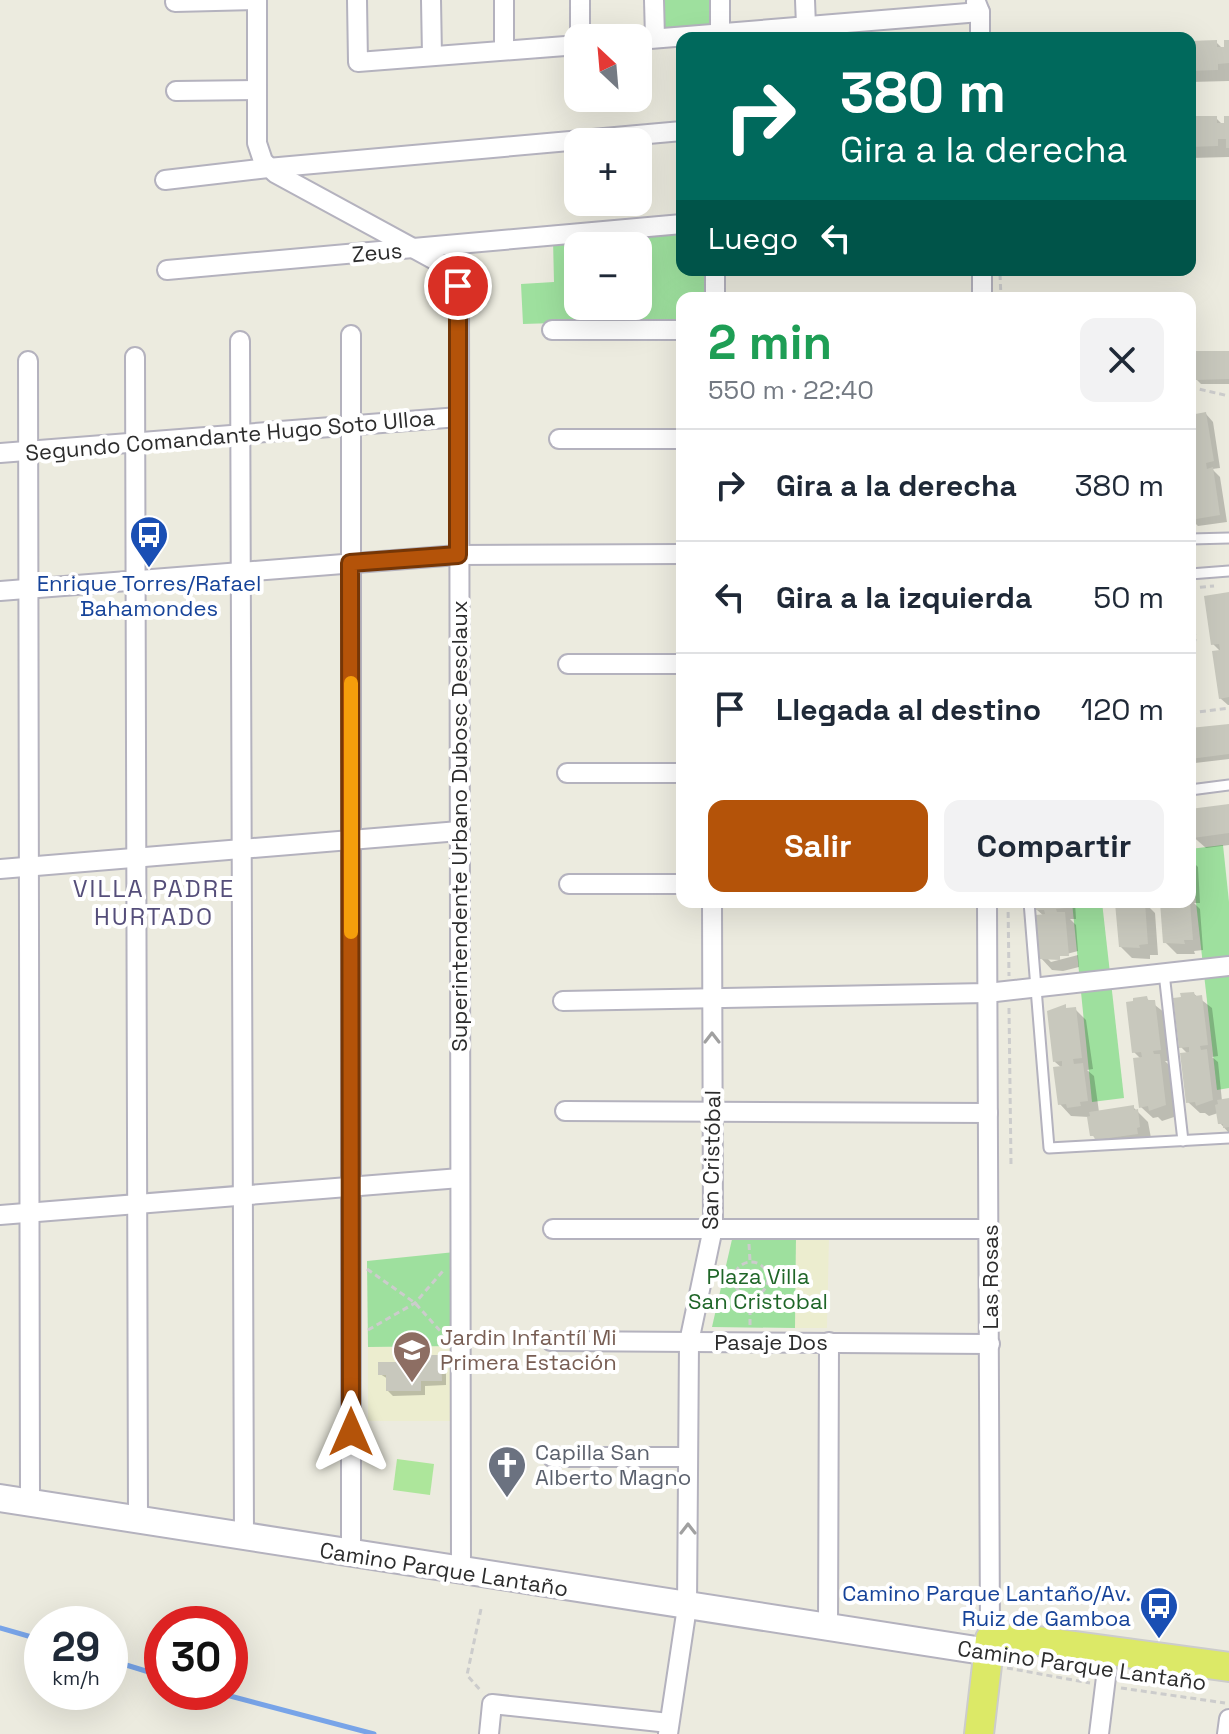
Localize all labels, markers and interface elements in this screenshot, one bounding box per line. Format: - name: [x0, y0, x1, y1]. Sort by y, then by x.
- north arrow: [564, 24, 652, 112]
- map controls: [564, 24, 652, 320]
- text: 380 m: [840, 57, 1006, 128]
- icon: right: [708, 64, 812, 168]
- text: Gira a la derecha: [840, 127, 1127, 173]
- button: +: [564, 128, 652, 216]
- icon: left: [814, 216, 858, 260]
- text: Luego: [708, 219, 798, 258]
- button: −: [564, 232, 652, 320]
- street label: Zeus: [351, 236, 403, 268]
- pin: [424, 252, 492, 320]
- icon: arrive: [436, 264, 480, 308]
- text: 2 min: [708, 312, 832, 373]
- button: close: [1080, 318, 1164, 402]
- text: 550 m · 22:40: [708, 373, 874, 407]
- street label: Segundo Comandante Hugo Soto Ulloa: [24, 403, 436, 467]
- icon: right: [708, 463, 752, 507]
- text: Gira a la derecha: [776, 466, 1017, 505]
- text: 380 m: [1074, 466, 1164, 505]
- bus stop icon: Enrique Torres/Rafael Bahamondes: [128, 514, 170, 569]
- place label: Enrique Torres/Rafael Bahamondes: [37, 569, 261, 622]
- icon: left: [708, 575, 752, 619]
- text: Gira a la izquierda: [776, 578, 1032, 617]
- text: 50 m: [1093, 578, 1164, 617]
- street label: Superintendente Urbano Dubosc Desclaux: [445, 600, 473, 1052]
- icon: arrive: [708, 687, 752, 731]
- text: Llegada al destino: [776, 690, 1041, 729]
- text: 120 m: [1081, 690, 1164, 729]
- button: Salir: [708, 800, 928, 892]
- button: Compartir: [944, 800, 1164, 892]
- district label: VILLA PADRE HURTADO: [73, 873, 235, 932]
- one-way arrow: [703, 1031, 721, 1044]
- street label: San Cristóbal: [696, 1090, 726, 1230]
- street label: Las Rosas: [976, 1225, 1004, 1329]
- park label: Plaza Villa San Cristobal: [688, 1262, 828, 1315]
- place label: Jardin Infantíl Mi Primera Estación: [440, 1323, 617, 1376]
- street label: Pasaje Dos: [714, 1328, 828, 1356]
- school or university icon: Jardin Infantíl Mi Primera Estación: [391, 1329, 433, 1384]
- position arrow: [309, 1390, 393, 1474]
- place label: Capilla San Alberto Magno: [535, 1438, 691, 1491]
- church icon: Capilla San Alberto Magno: [486, 1444, 528, 1499]
- one-way arrow: [679, 1522, 697, 1535]
- street label: Camino Parque Lantaño: [318, 1536, 570, 1602]
- place label: Camino Parque Lantaño/Av. Ruiz de Gamboa: [842, 1579, 1131, 1632]
- bus stop icon: Camino Parque Lantaño/Av. Ruiz de Gamboa: [1138, 1585, 1180, 1640]
- speed limit sign: 30: [144, 1606, 248, 1710]
- text: 29: [52, 1622, 100, 1673]
- street label: Camino Parque Lantaño: [956, 1634, 1208, 1696]
- text: km/h: [52, 1665, 100, 1691]

